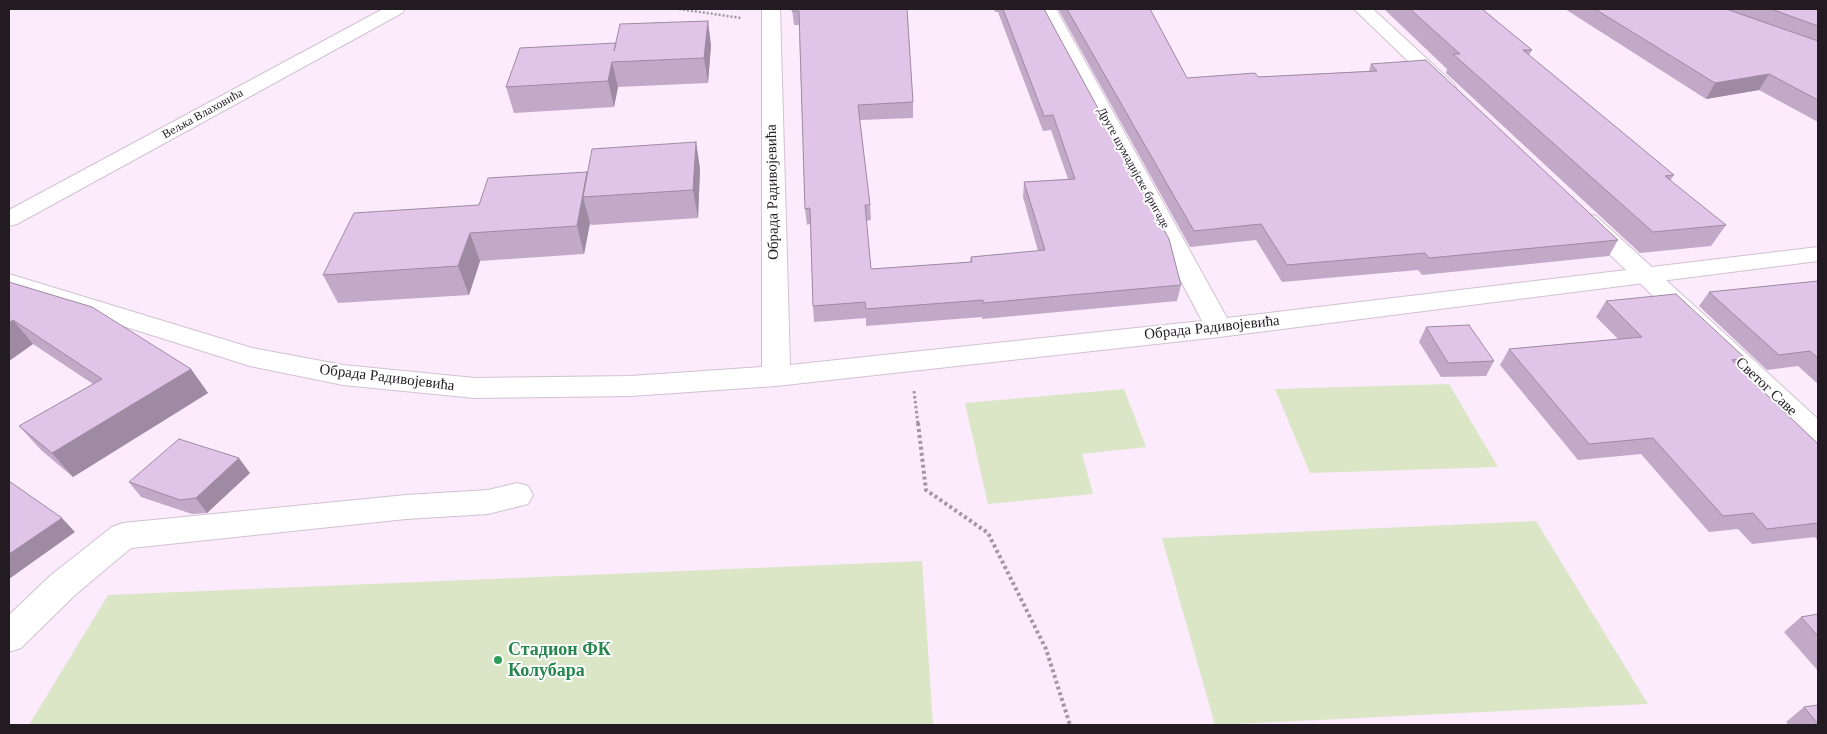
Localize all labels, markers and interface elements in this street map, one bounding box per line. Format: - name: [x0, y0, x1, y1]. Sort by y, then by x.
- street label: Вељка Влаховића: [160, 86, 246, 142]
- street label: Друге шумадијске бригаде: [1094, 105, 1172, 231]
- street label: Обрада Радивојевића: [763, 124, 783, 260]
- street label: Обрада Радивојевића: [1143, 312, 1281, 344]
- street label: Светог Саве: [1731, 354, 1801, 420]
- street label: Обрада Радивојевића: [318, 361, 456, 395]
- place label: Стадион ФК Колубара: [508, 639, 611, 682]
- marker: Стадион ФК Колубара: [492, 654, 504, 666]

